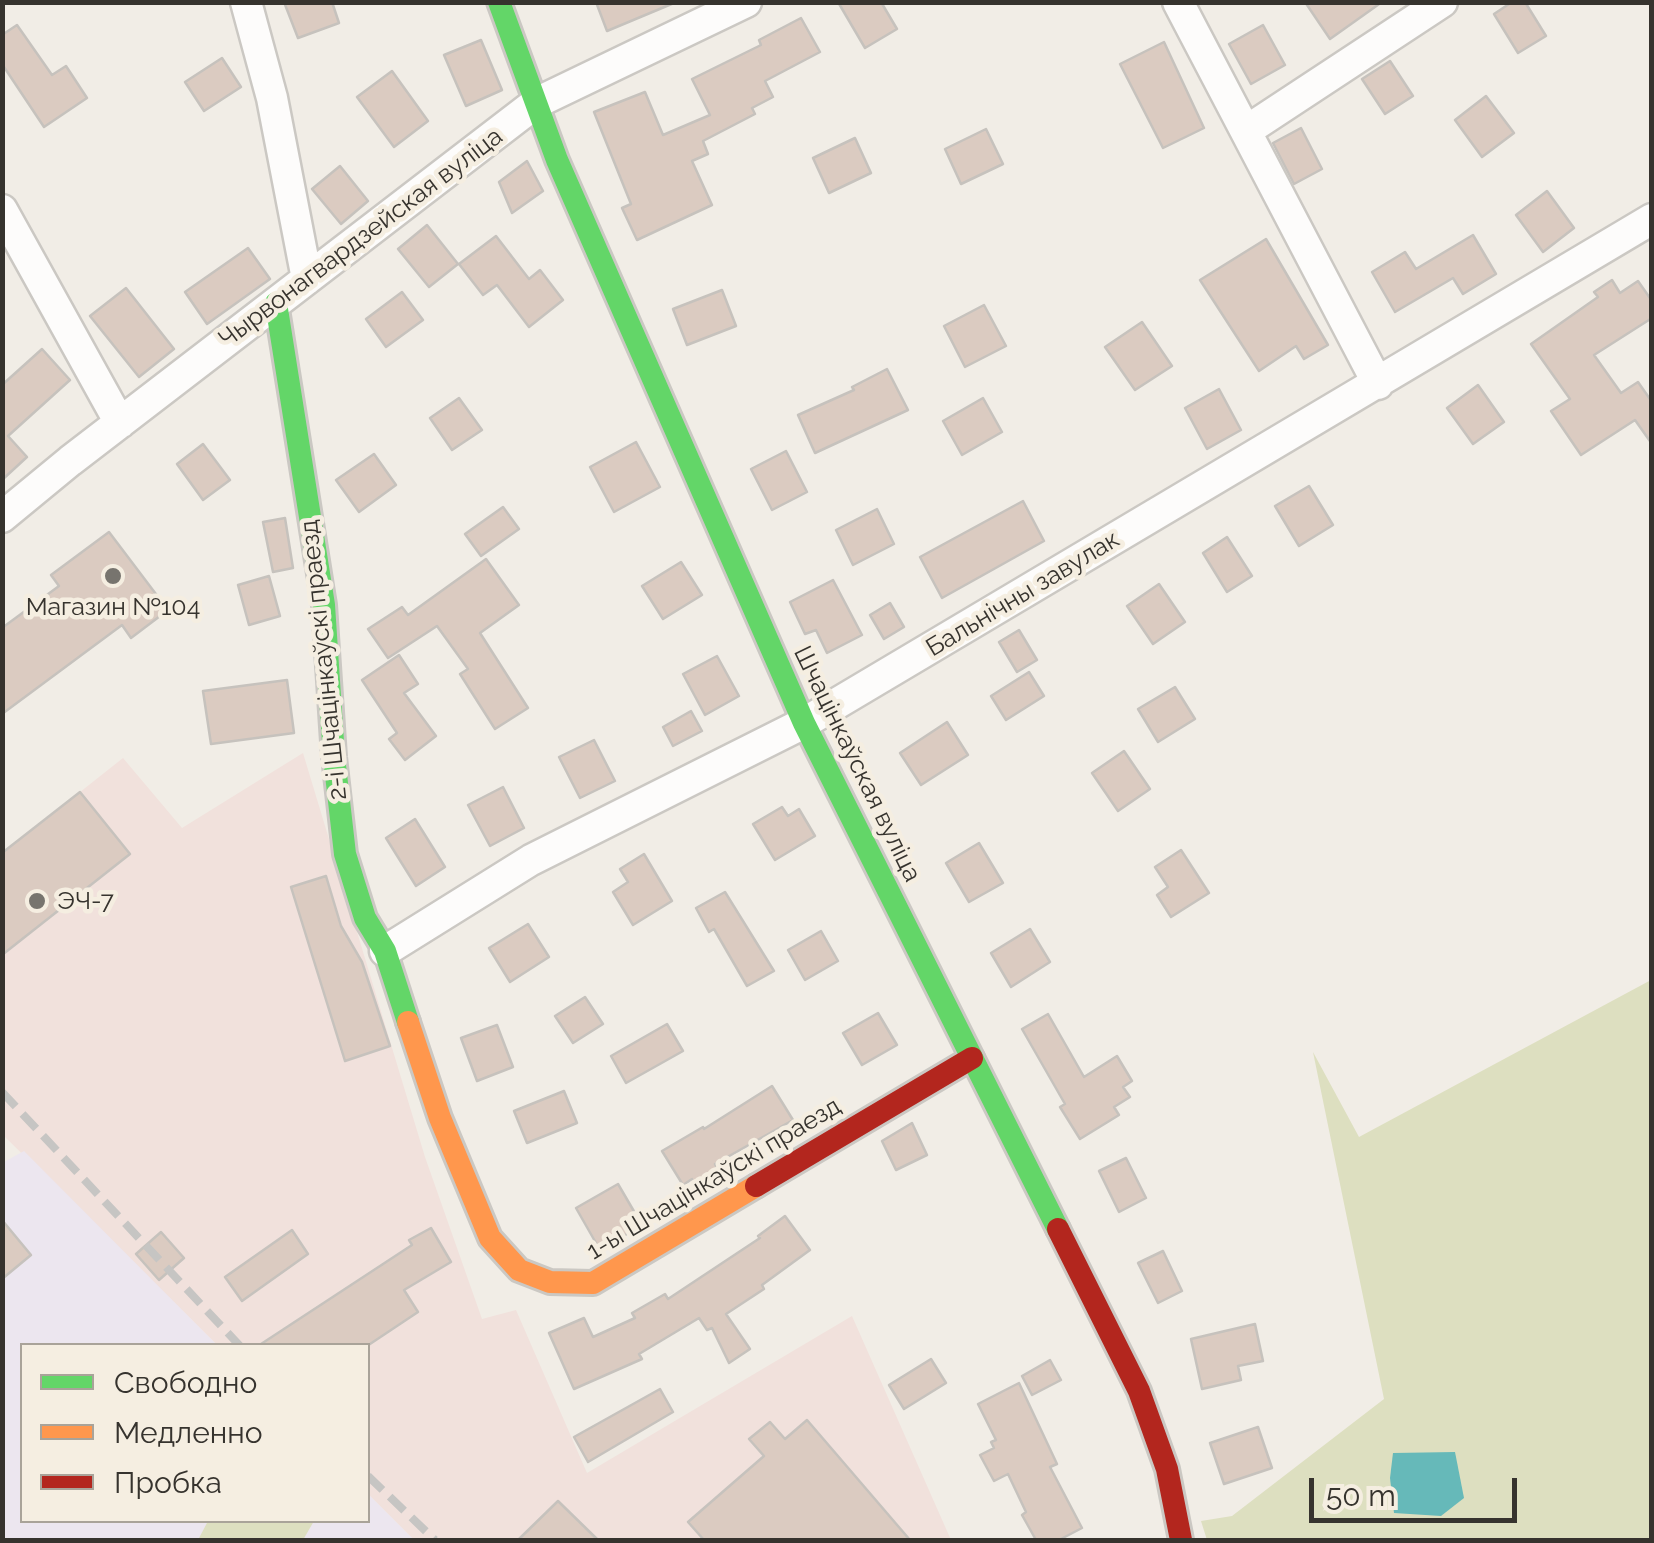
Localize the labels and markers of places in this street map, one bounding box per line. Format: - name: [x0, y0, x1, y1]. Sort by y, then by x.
- marker: Магазин №104: [102, 565, 124, 587]
- place label: Магазин №104: [26, 592, 200, 622]
- place label: ЭЧ-7: [57, 886, 114, 916]
- marker: ЭЧ-7: [26, 890, 48, 912]

